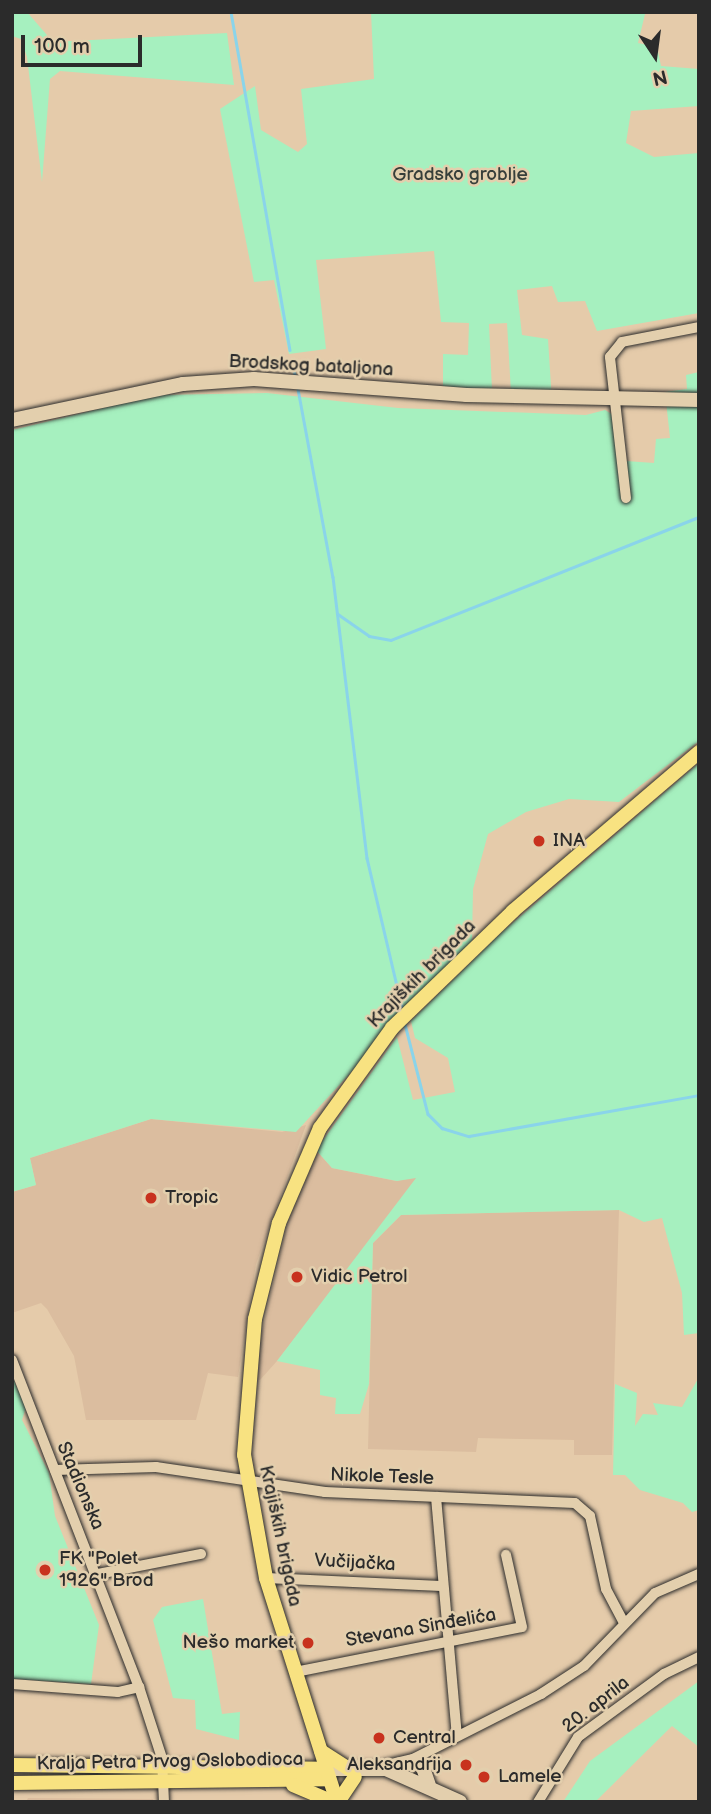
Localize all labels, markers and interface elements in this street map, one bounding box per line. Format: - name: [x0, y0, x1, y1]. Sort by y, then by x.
- scale bar: [24, 21, 145, 65]
- north arrow: [620, 21, 690, 91]
- text: 100 m: [34, 34, 90, 59]
- text: N: [650, 64, 669, 90]
- park label: Gradsko groblje: [392, 164, 528, 186]
- street label: Brodskog bataljona: [228, 350, 394, 382]
- place label: INA: [553, 830, 585, 852]
- marker: INA: [531, 833, 547, 849]
- street label: Krajiških brigada: [363, 915, 481, 1033]
- place label: Tropic: [165, 1187, 218, 1209]
- marker: Tropic: [143, 1190, 159, 1206]
- place label: Vidic Petrol: [311, 1266, 408, 1288]
- marker: Vidic Petrol: [289, 1269, 305, 1285]
- street label: Stadionska: [51, 1439, 109, 1533]
- street label: Krajiških brigada: [254, 1463, 306, 1609]
- street label: Nikole Tesle: [329, 1464, 435, 1490]
- place label: FK "Polet 1926" Brod: [59, 1548, 154, 1592]
- street label: Vučijačka: [314, 1549, 396, 1577]
- marker: FK "Polet 1926" Brod: [37, 1562, 53, 1578]
- street label: Stevana Sinđelića: [344, 1604, 498, 1652]
- place label: Nešo market: [183, 1632, 294, 1654]
- marker: Nešo market: [300, 1635, 316, 1651]
- street label: 20. aprila: [558, 1672, 634, 1738]
- place label: Central: [393, 1727, 456, 1749]
- marker: Central: [371, 1730, 387, 1746]
- street label: Kralja Petra Prvog Oslobodioca: [36, 1748, 304, 1776]
- place label: Aleksandrija: [347, 1754, 452, 1776]
- marker: Aleksandrija: [458, 1757, 474, 1773]
- place label: Lamele: [498, 1766, 561, 1788]
- marker: Lamele: [476, 1769, 492, 1785]

